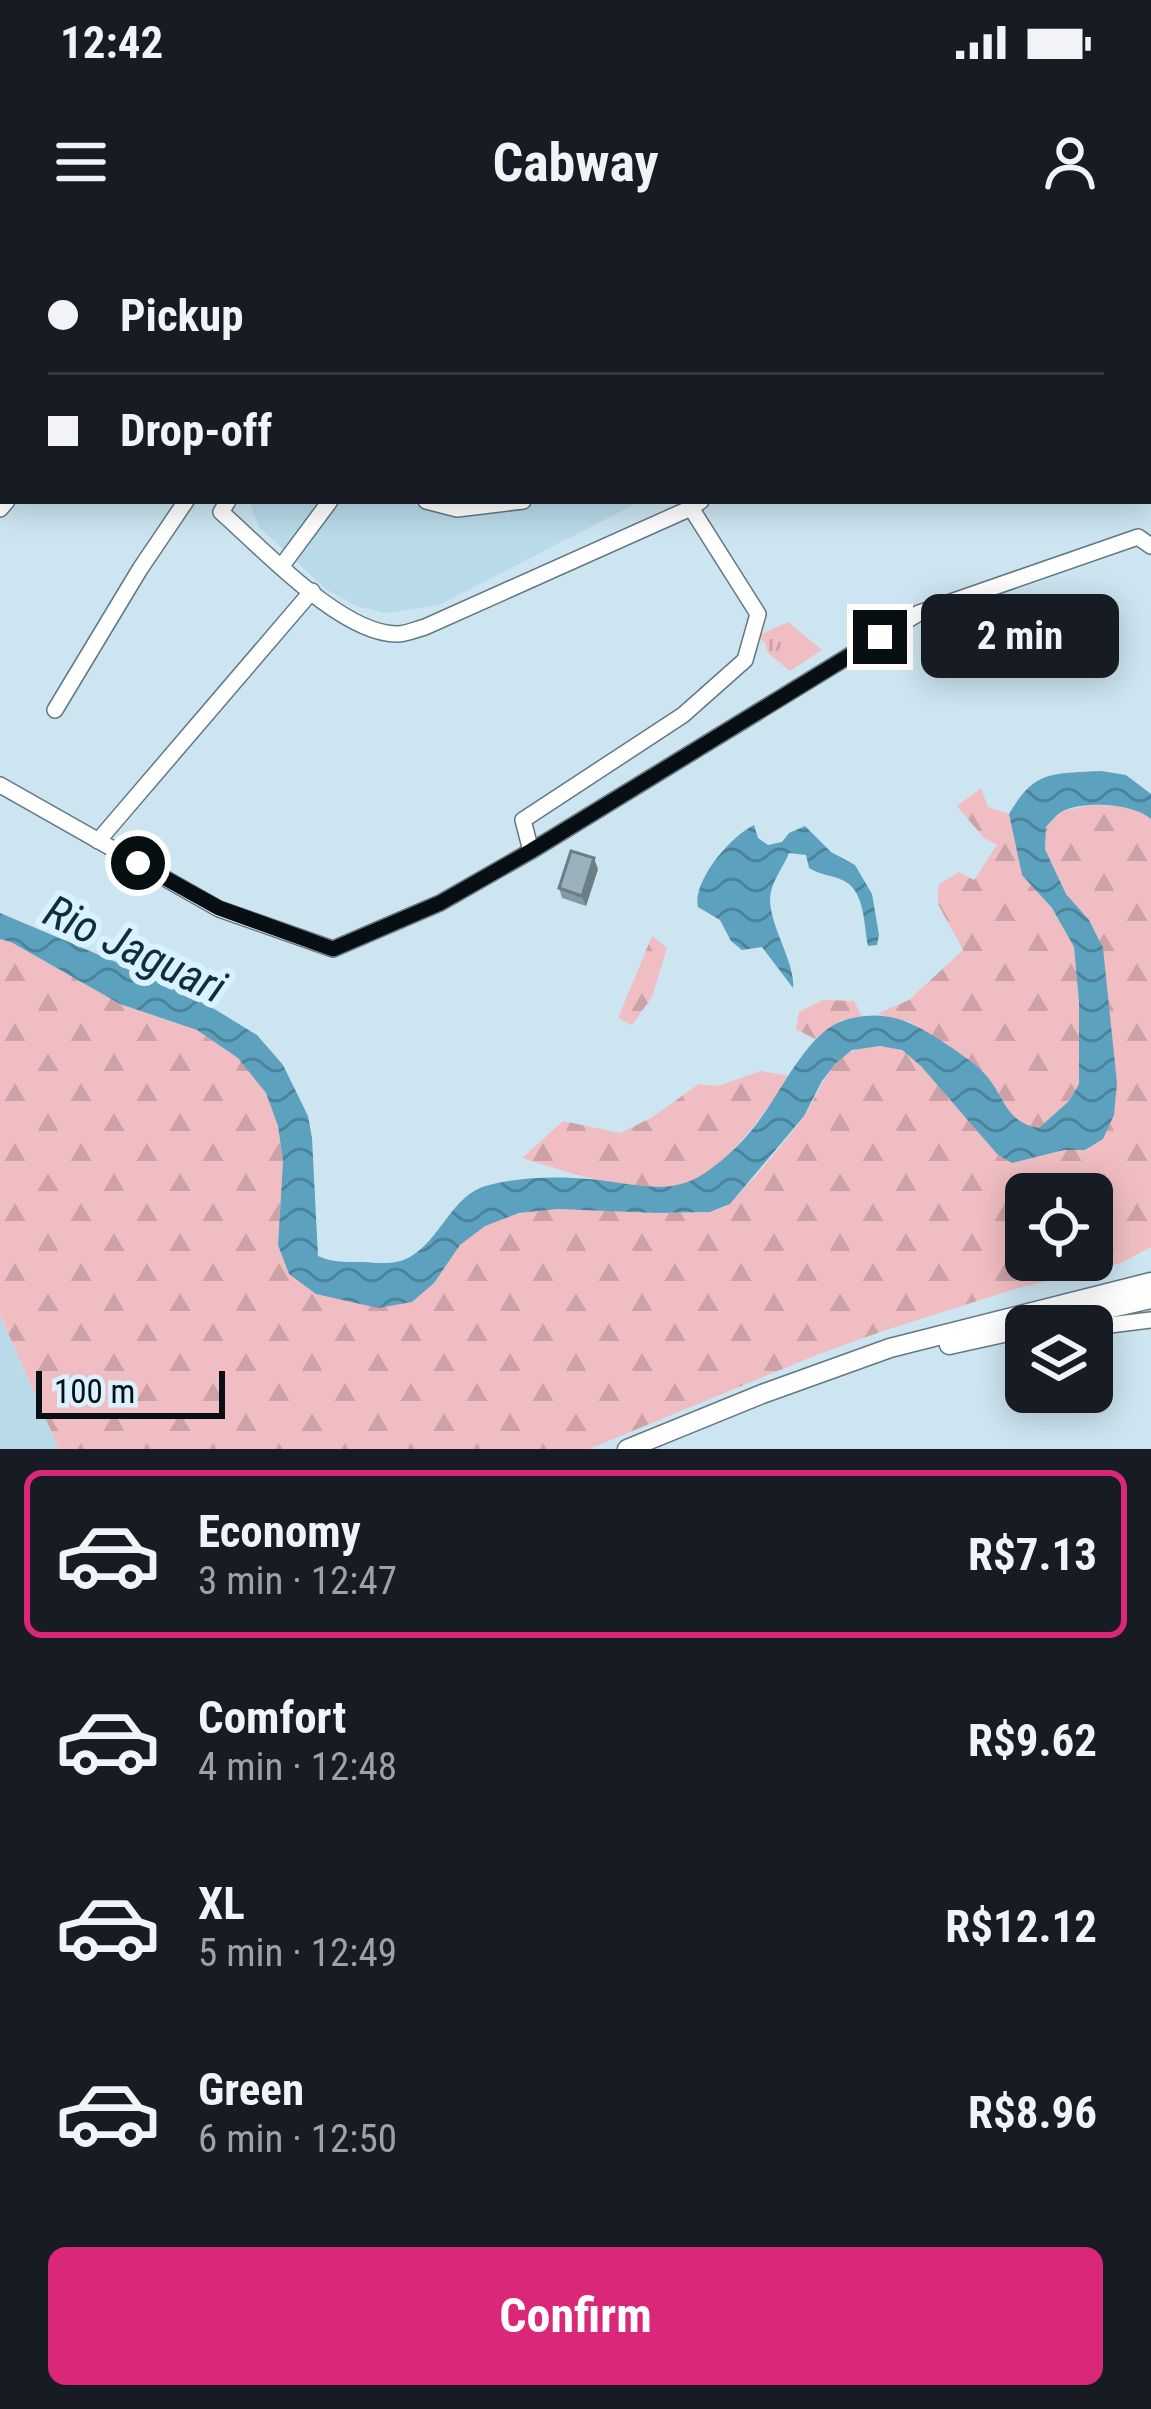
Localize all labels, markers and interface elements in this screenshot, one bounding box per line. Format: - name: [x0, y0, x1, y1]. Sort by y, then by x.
- text: 12:42: [60, 16, 163, 69]
- icon: menu: [48, 129, 114, 195]
- icon: person: [1037, 129, 1103, 195]
- text: Cabway: [492, 131, 659, 194]
- text: Pickup: [120, 289, 244, 342]
- text: Drop-off: [120, 404, 272, 457]
- callout: 2 min: [922, 595, 1120, 679]
- route end: [853, 610, 907, 664]
- text: 2 min: [977, 613, 1063, 659]
- route start: [111, 836, 165, 890]
- water label: Rio Jaguari: [36, 884, 235, 1014]
- map controls: [1005, 1173, 1113, 1413]
- button: locate: [1005, 1173, 1113, 1281]
- button: layers: [1005, 1305, 1113, 1413]
- scale bar: [36, 1365, 225, 1418]
- text: 100 m: [54, 1372, 135, 1411]
- icon: car: [54, 1500, 162, 1608]
- text: Economy: [198, 1505, 361, 1558]
- text: R$7.13: [968, 1528, 1097, 1581]
- text: 3 min · 12:47: [198, 1558, 397, 1604]
- icon: car: [54, 1686, 162, 1794]
- text: Comfort: [198, 1691, 346, 1744]
- text: R$9.62: [968, 1714, 1097, 1767]
- text: 4 min · 12:48: [198, 1744, 397, 1790]
- icon: car: [54, 1872, 162, 1980]
- text: XL: [198, 1877, 245, 1930]
- text: R$12.12: [945, 1900, 1097, 1953]
- text: 5 min · 12:49: [198, 1930, 397, 1976]
- icon: car: [54, 2058, 162, 2166]
- text: Green: [198, 2063, 304, 2116]
- text: R$8.96: [968, 2086, 1097, 2139]
- text: 6 min · 12:50: [198, 2116, 397, 2162]
- button: Confirm: [48, 2247, 1103, 2385]

